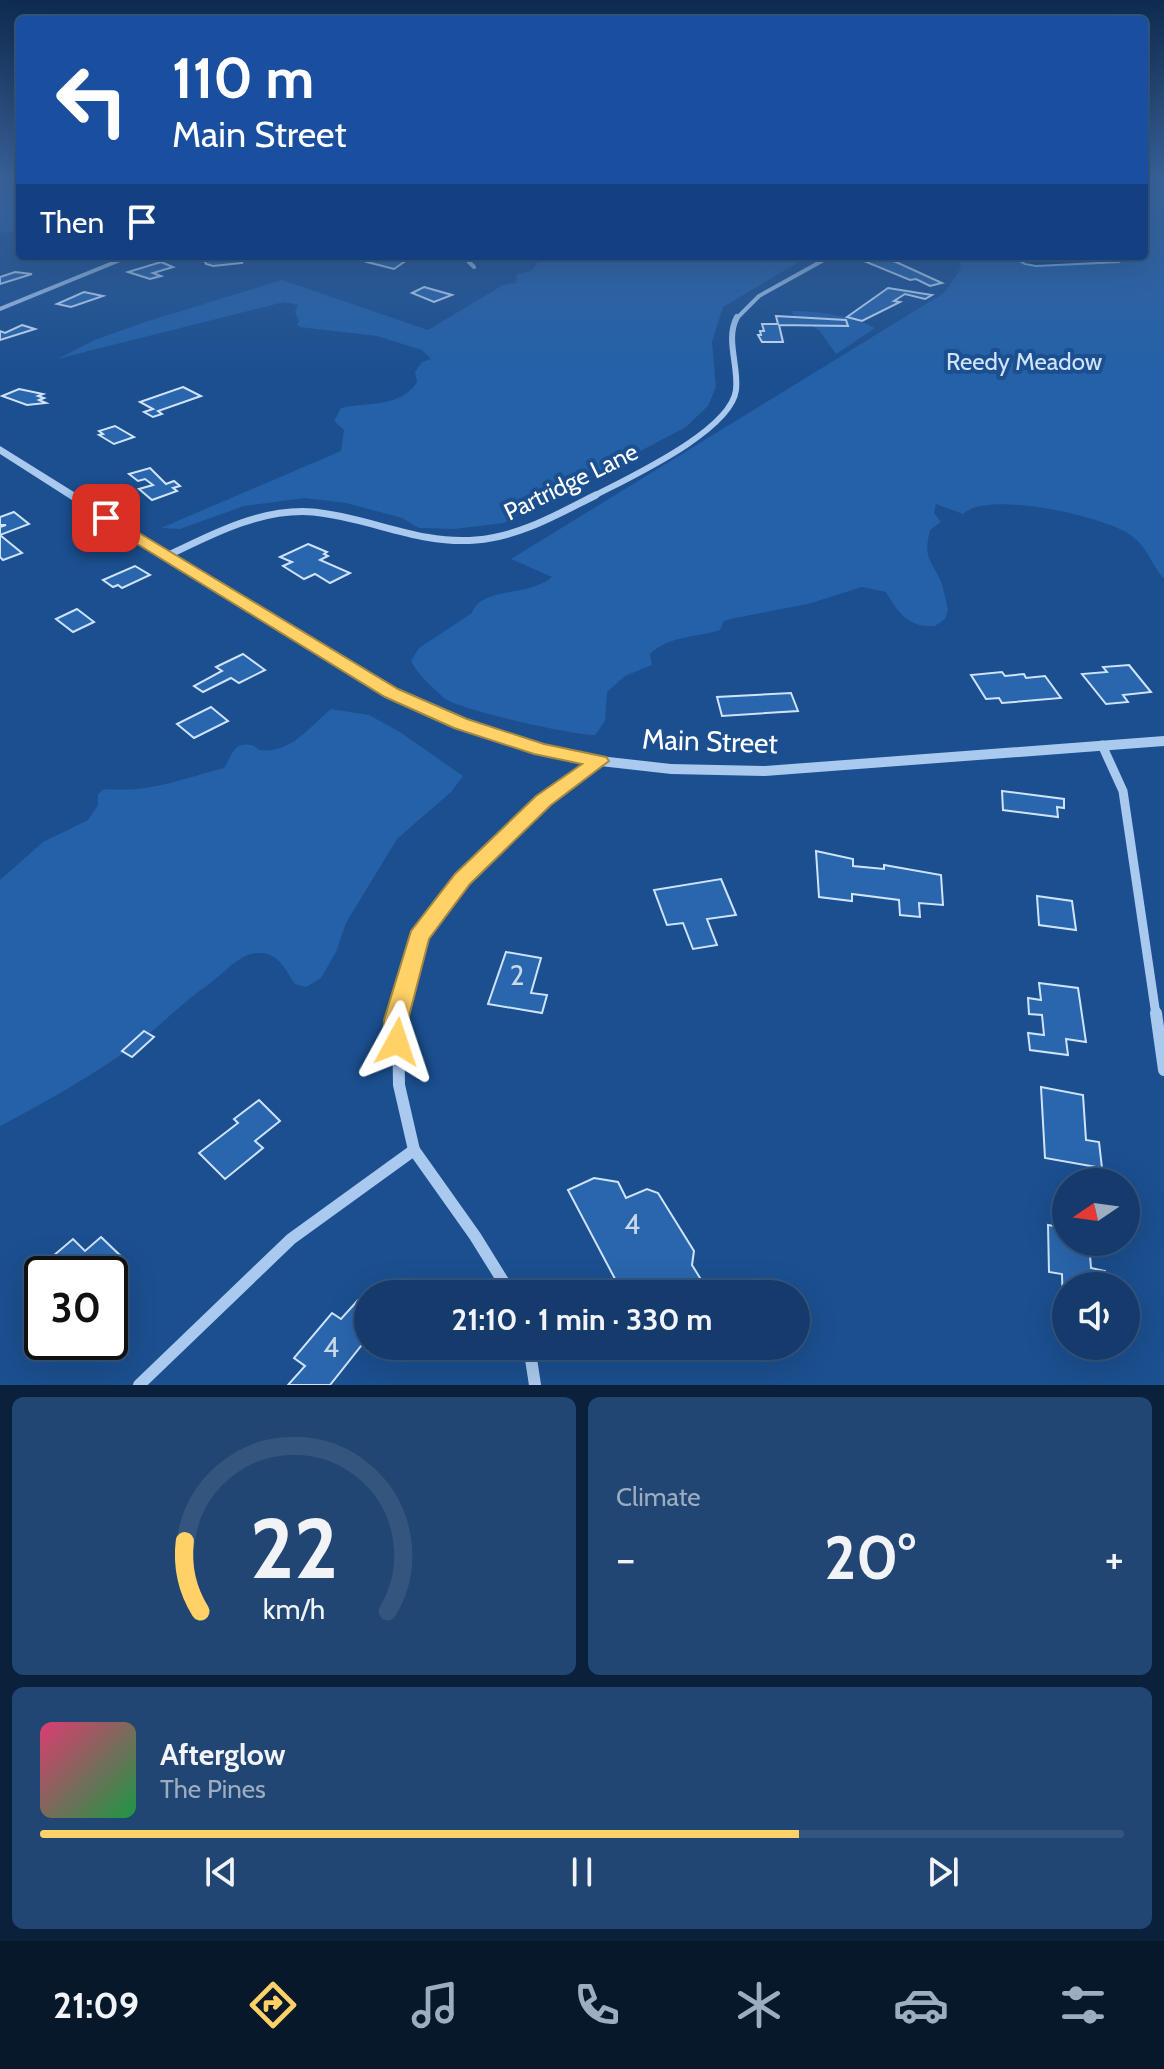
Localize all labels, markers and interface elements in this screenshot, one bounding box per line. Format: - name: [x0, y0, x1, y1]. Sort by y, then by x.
- text: 110 m: [172, 44, 314, 112]
- icon: left: [40, 48, 144, 152]
- text: Main Street: [172, 112, 347, 156]
- icon: arrive: [120, 200, 164, 244]
- text: Then: [40, 204, 104, 241]
- park label: Reedy Meadow: [946, 347, 1103, 376]
- street label: Partridge Lane: [499, 437, 643, 526]
- pin: [72, 484, 140, 552]
- icon: arrive: [84, 496, 128, 540]
- street label: Main Street: [642, 722, 778, 760]
- house number: 2: [510, 958, 524, 992]
- position arrow: [355, 1000, 439, 1084]
- north arrow: [1052, 1168, 1140, 1256]
- map controls: [1052, 1168, 1140, 1360]
- house number: 4: [624, 1207, 640, 1241]
- speed limit sign: 30: [24, 1256, 128, 1360]
- button: sound: [1052, 1272, 1140, 1360]
- text: 21:10 · 1 min · 330 m: [452, 1301, 712, 1338]
- house number: 4: [323, 1330, 339, 1364]
- text: Climate: [616, 1481, 701, 1513]
- text: 22: [250, 1498, 338, 1599]
- text: 20°: [824, 1521, 916, 1594]
- text: −: [616, 1532, 635, 1585]
- text: +: [1105, 1532, 1124, 1585]
- text: km/h: [263, 1591, 325, 1626]
- text: Afterglow: [160, 1736, 286, 1773]
- text: The Pines: [160, 1773, 266, 1805]
- icon: previous: [199, 1850, 243, 1894]
- icon: pause: [560, 1850, 604, 1894]
- icon: next: [921, 1850, 965, 1894]
- icon: directions: [245, 1977, 301, 2033]
- icon: music: [407, 1977, 463, 2033]
- icon: phone: [569, 1977, 625, 2033]
- icon: climate: [731, 1977, 787, 2033]
- icon: car: [893, 1977, 949, 2033]
- icon: filters: [1055, 1977, 1111, 2033]
- text: 21:09: [53, 1983, 139, 2027]

